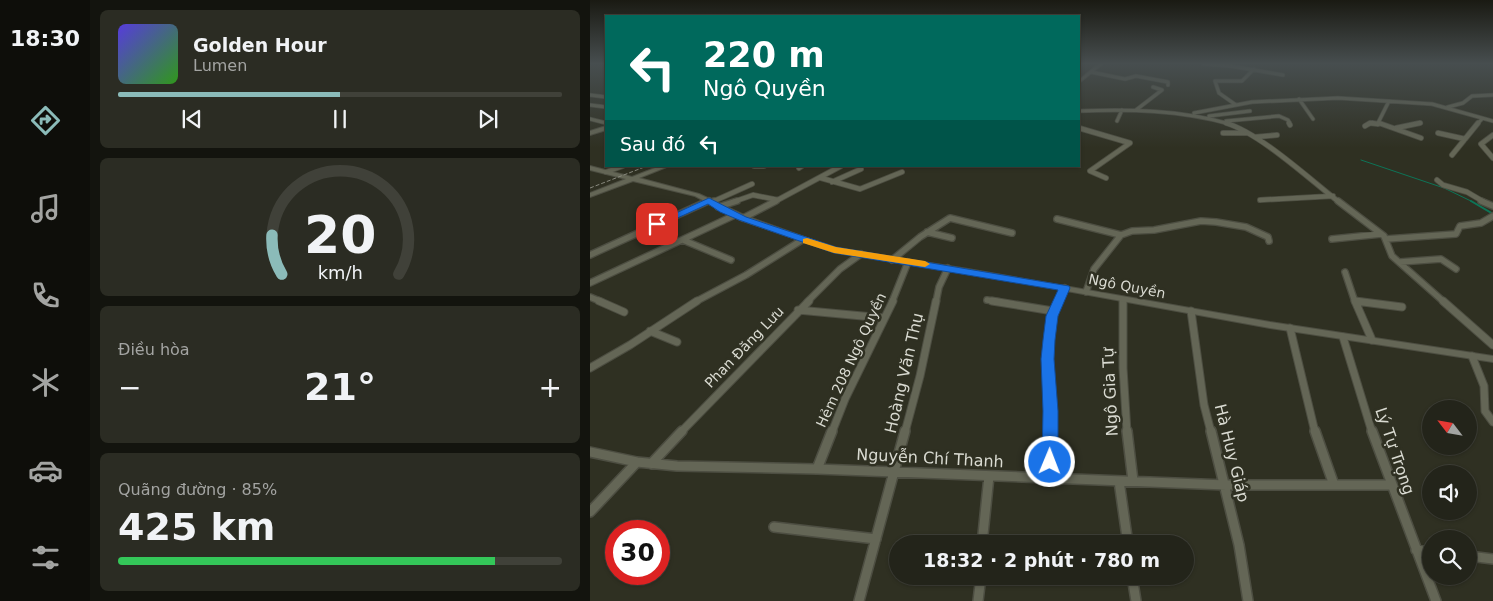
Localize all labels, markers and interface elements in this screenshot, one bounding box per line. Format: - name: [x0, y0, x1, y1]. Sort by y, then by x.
- text: 18:30: [10, 26, 80, 51]
- text: Golden Hour: [193, 34, 327, 56]
- icon: left: [620, 35, 685, 100]
- text: 220 m: [703, 35, 825, 75]
- text: Lumen: [193, 56, 247, 75]
- text: Ngô Quyền: [703, 76, 826, 101]
- icon: directions: [28, 103, 63, 138]
- icon: previous: [178, 105, 206, 133]
- icon: pause: [326, 105, 354, 133]
- icon: next: [474, 105, 502, 133]
- icon: left: [695, 130, 723, 158]
- text: Sau đó: [620, 133, 685, 155]
- icon: music: [28, 191, 63, 226]
- pin: [636, 203, 678, 245]
- text: 20: [304, 205, 376, 265]
- icon: arrive: [643, 210, 671, 238]
- text: km/h: [317, 262, 363, 283]
- street label: Ngô Quyền: [1087, 271, 1167, 301]
- icon: phone: [28, 278, 63, 313]
- street label: Hẻm 208 Ngô Quyền: [813, 290, 889, 430]
- street label: Phan Đăng Lưu: [701, 303, 787, 391]
- street label: Hoàng Văn Thụ: [881, 311, 927, 435]
- text: Điều hòa: [118, 340, 190, 359]
- street label: Ngô Gia Tự: [1098, 346, 1122, 437]
- icon: climate: [28, 365, 63, 400]
- text: 21°: [304, 365, 376, 409]
- text: −: [118, 371, 141, 404]
- text: +: [539, 371, 562, 404]
- north arrow: [1422, 400, 1478, 455]
- map controls: [1422, 400, 1477, 585]
- street label: Hà Huy Giáp: [1211, 402, 1253, 504]
- street label: Lý Tự Trọng: [1371, 405, 1419, 497]
- position arrow: [1023, 435, 1075, 487]
- street label: Nguyễn Chí Thanh: [856, 445, 1004, 471]
- icon: car: [28, 453, 63, 488]
- button: sound: [1422, 465, 1477, 520]
- text: Quãng đường · 85%: [118, 480, 277, 499]
- text: 425 km: [118, 505, 275, 549]
- speed limit sign: 30: [605, 520, 670, 585]
- button: search: [1422, 530, 1477, 585]
- icon: filters: [28, 540, 63, 575]
- text: 18:32 · 2 phút · 780 m: [923, 549, 1160, 571]

